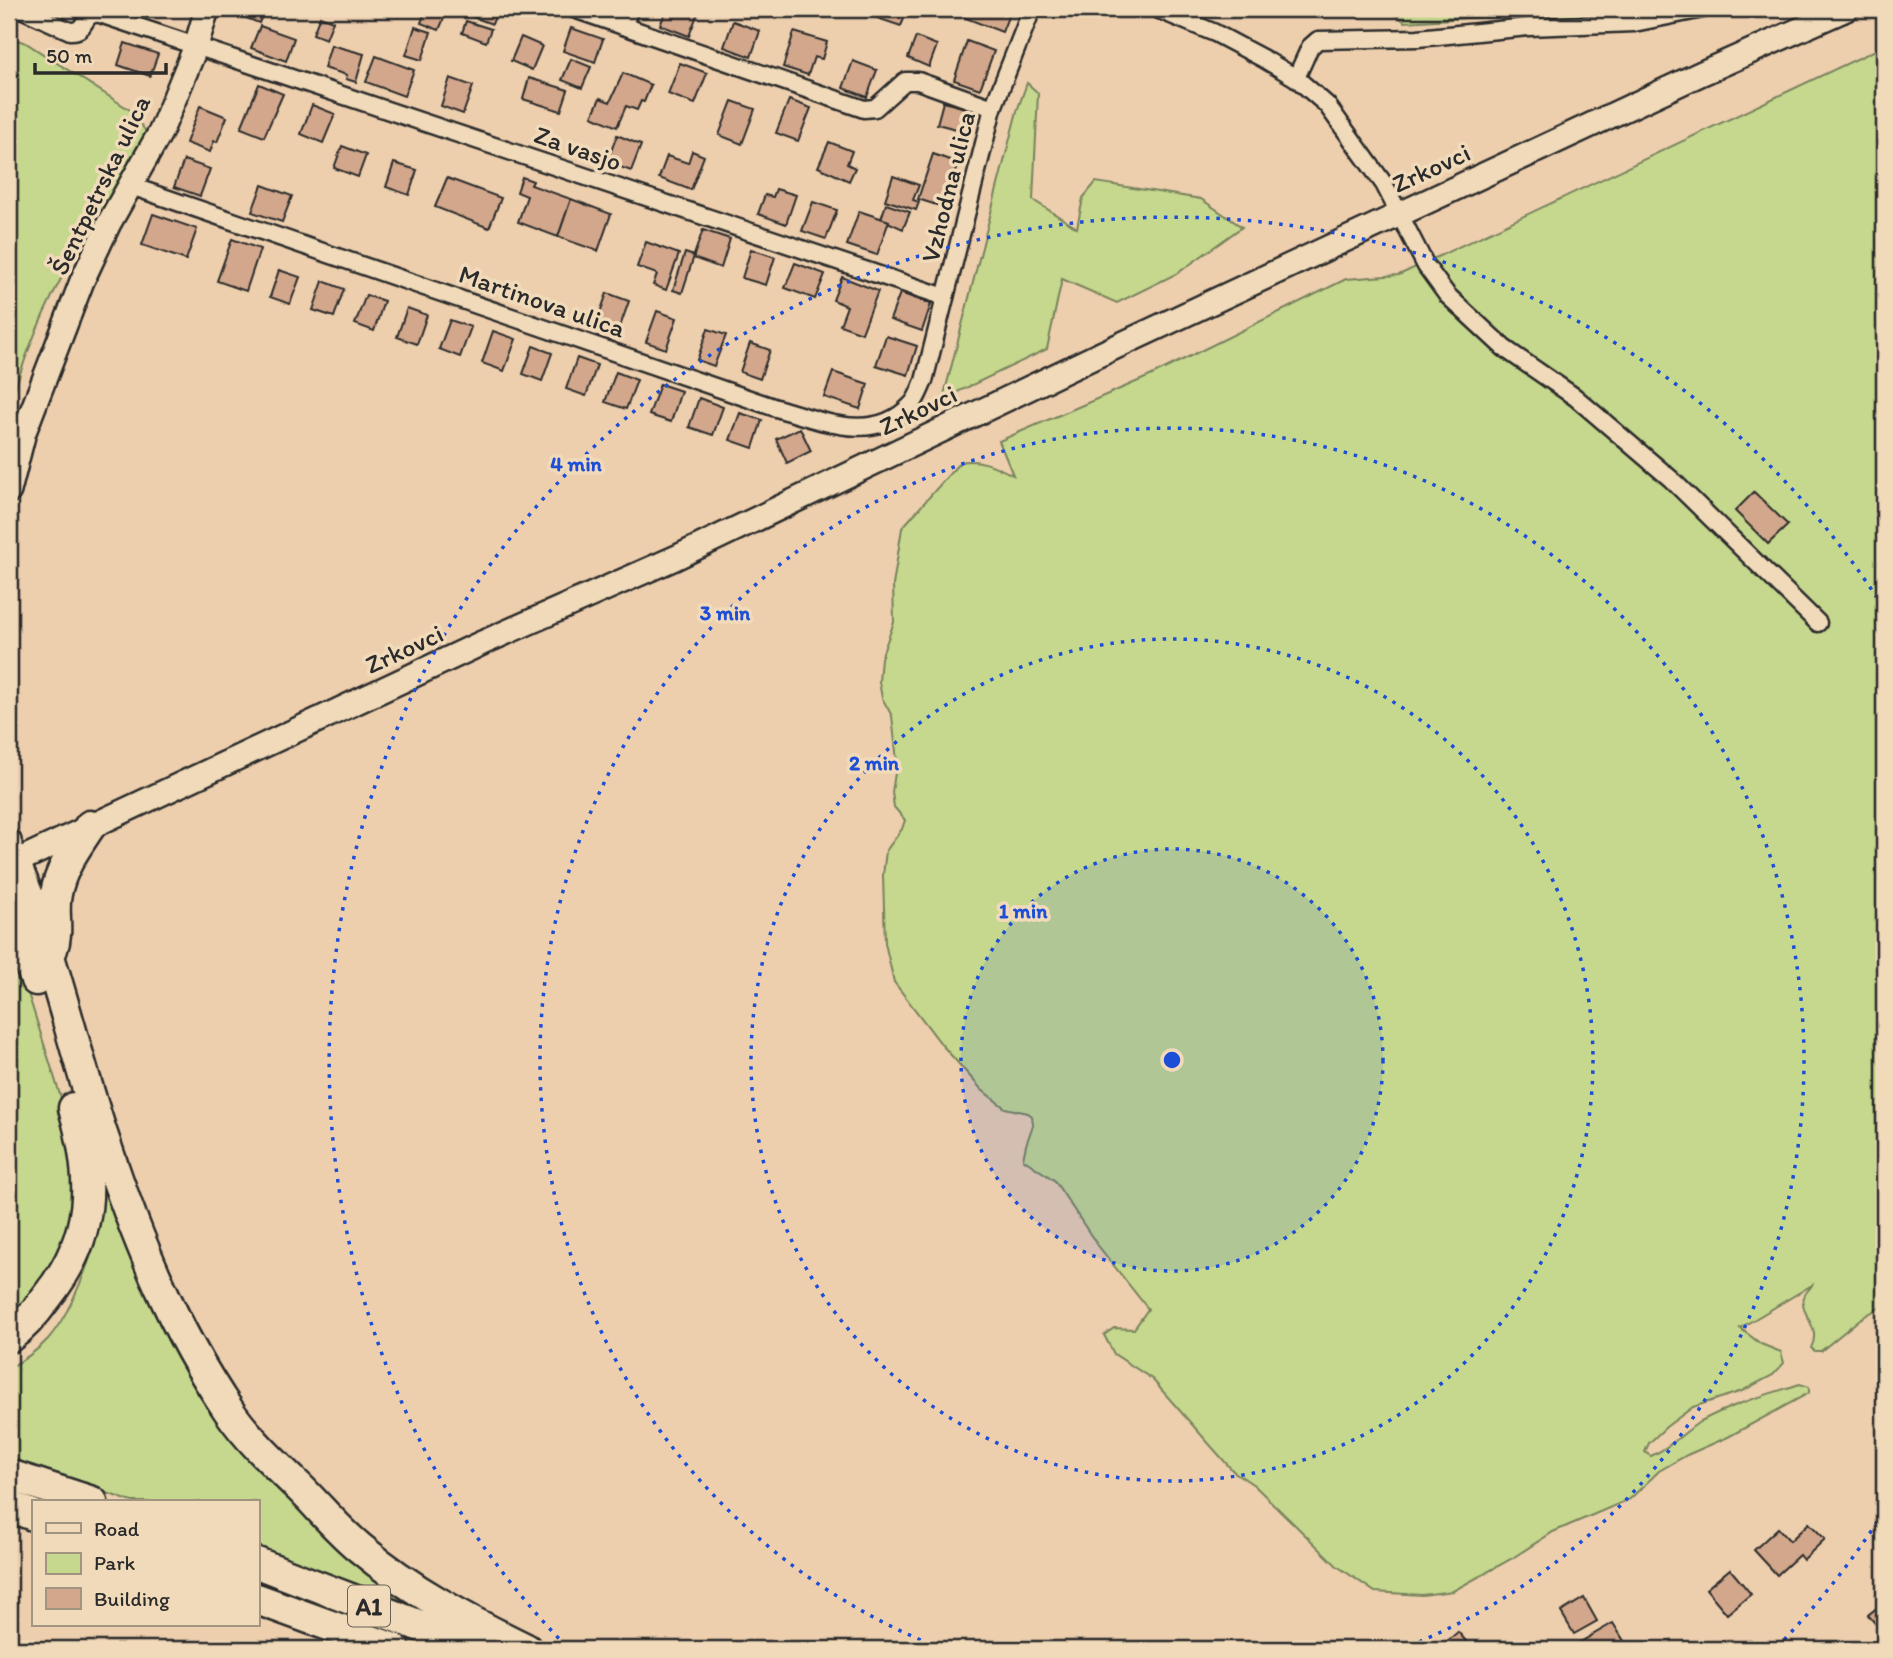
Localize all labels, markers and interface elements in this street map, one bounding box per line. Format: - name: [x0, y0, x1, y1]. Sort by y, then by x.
- scale bar: [35, 32, 166, 76]
- text: 50 m: [46, 43, 93, 68]
- street label: Šentpetrska ulica: [43, 90, 158, 280]
- street label: Vzhodna ulica: [914, 108, 982, 266]
- street label: Za vasjo: [530, 118, 626, 178]
- street label: Zrkovci: [1387, 136, 1475, 200]
- street label: Martinova ulica: [455, 258, 630, 345]
- street label: Zrkovci: [874, 378, 962, 442]
- text: 4 min: [550, 451, 603, 476]
- text: 3 min: [700, 600, 751, 625]
- street label: Zrkovci: [360, 617, 448, 681]
- text: 2 min: [849, 750, 900, 775]
- text: 1 min: [999, 898, 1048, 923]
- centre of rings: [1160, 1048, 1184, 1072]
- legend: [32, 1500, 259, 1626]
- text: Road: [94, 1516, 140, 1541]
- text: Park: [94, 1550, 136, 1575]
- text: Building: [94, 1586, 170, 1611]
- road number: A1: [348, 1586, 390, 1626]

